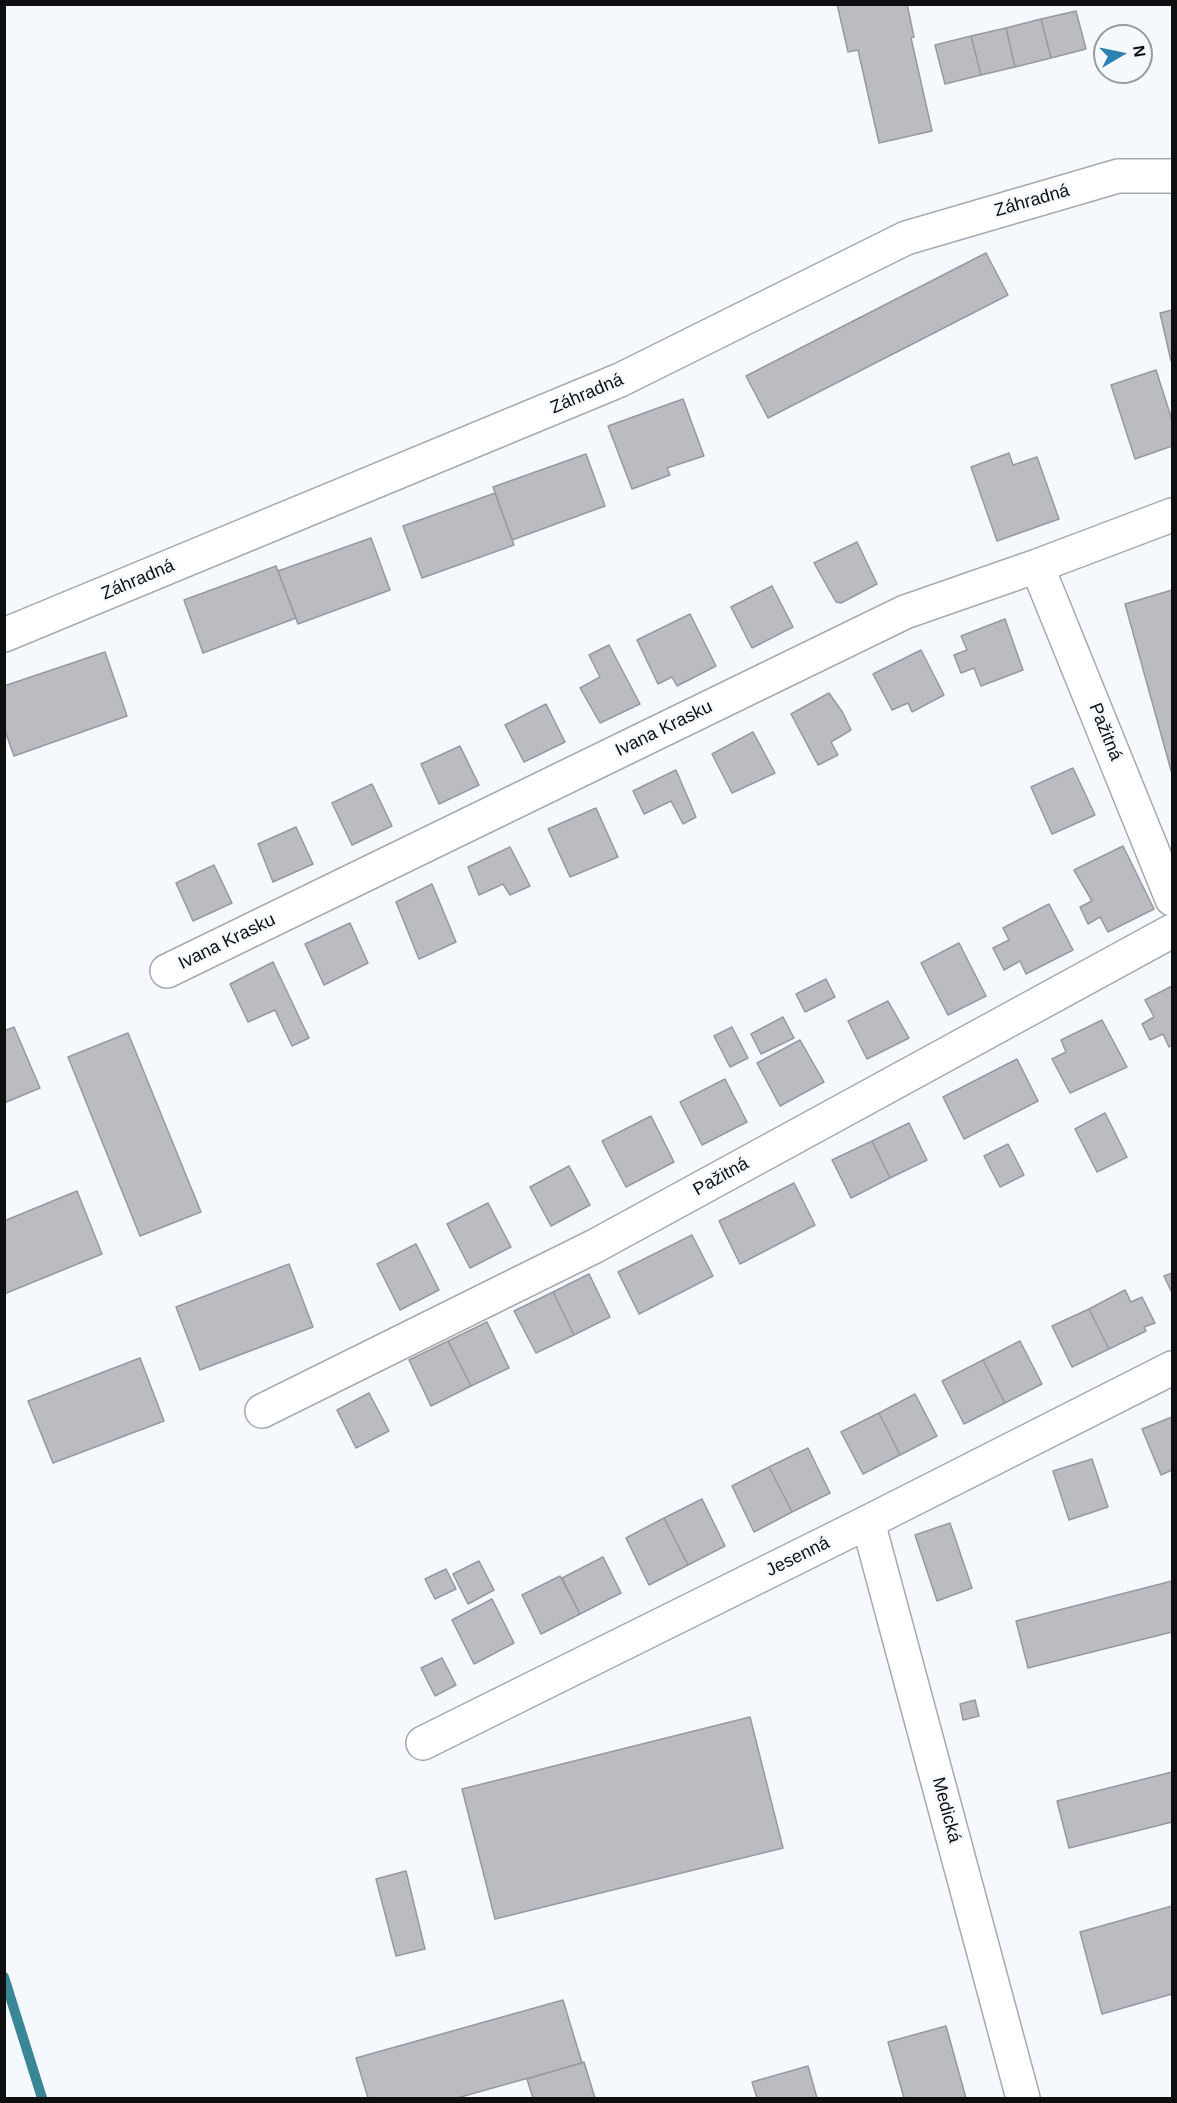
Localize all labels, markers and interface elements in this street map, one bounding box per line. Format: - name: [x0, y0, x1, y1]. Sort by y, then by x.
- north arrow: [1093, 24, 1153, 84]
- text: N: [1130, 44, 1149, 58]
- street label: Záhradná: [992, 180, 1072, 222]
- street label: Záhradná: [547, 369, 627, 419]
- street label: Záhradná: [98, 555, 178, 605]
- street label: Ivana Krasku: [612, 696, 716, 762]
- street label: Pažitná: [1084, 700, 1126, 764]
- street label: Ivana Krasku: [175, 909, 279, 975]
- street label: Pažitná: [690, 1153, 752, 1201]
- street label: Jesenná: [763, 1532, 833, 1582]
- street label: Medická: [927, 1775, 965, 1845]

